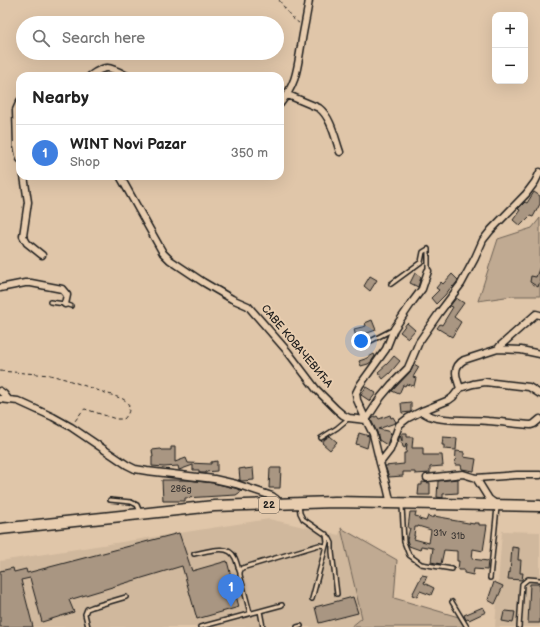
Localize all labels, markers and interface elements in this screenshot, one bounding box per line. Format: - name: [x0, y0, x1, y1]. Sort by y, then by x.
- map controls: [492, 12, 528, 84]
- button: +: [492, 12, 528, 48]
- search box: [16, 16, 284, 60]
- icon: search: [30, 27, 52, 49]
- text: Search here: [62, 29, 145, 48]
- button: −: [492, 48, 528, 84]
- text: Nearby: [32, 88, 89, 108]
- text: WINT Novi Pazar: [70, 135, 186, 154]
- text: 1: [42, 145, 48, 161]
- text: 350 m: [231, 145, 268, 161]
- text: Shop: [70, 154, 100, 170]
- street label: САВЕ КОВАЧЕВИЋА: [259, 302, 336, 390]
- your location: [351, 331, 371, 351]
- house number: 286g: [170, 484, 192, 495]
- road number: 22: [259, 497, 279, 513]
- house number: 31v: [433, 528, 447, 539]
- house number: 31b: [451, 531, 465, 542]
- pin: 1: [218, 574, 244, 607]

